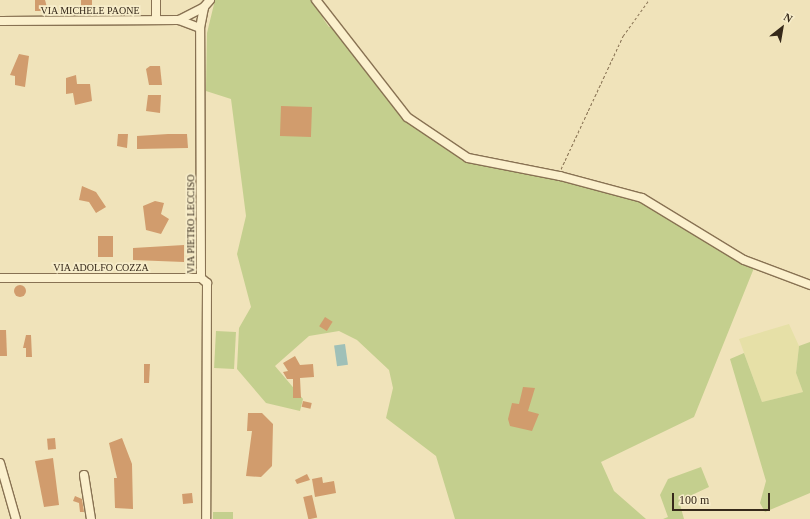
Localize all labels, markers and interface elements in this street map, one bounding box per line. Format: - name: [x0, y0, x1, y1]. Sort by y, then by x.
- street label: VIA MICHELE PAONE: [40, 5, 140, 17]
- north arrow: [762, 8, 802, 48]
- text: N: [782, 11, 795, 25]
- street label: VIA PIETRO LECCISO: [185, 174, 197, 274]
- street label: VIA ADOLFO COZZA: [53, 262, 149, 274]
- scale bar: [674, 485, 772, 511]
- text: 100 m: [679, 493, 709, 507]

